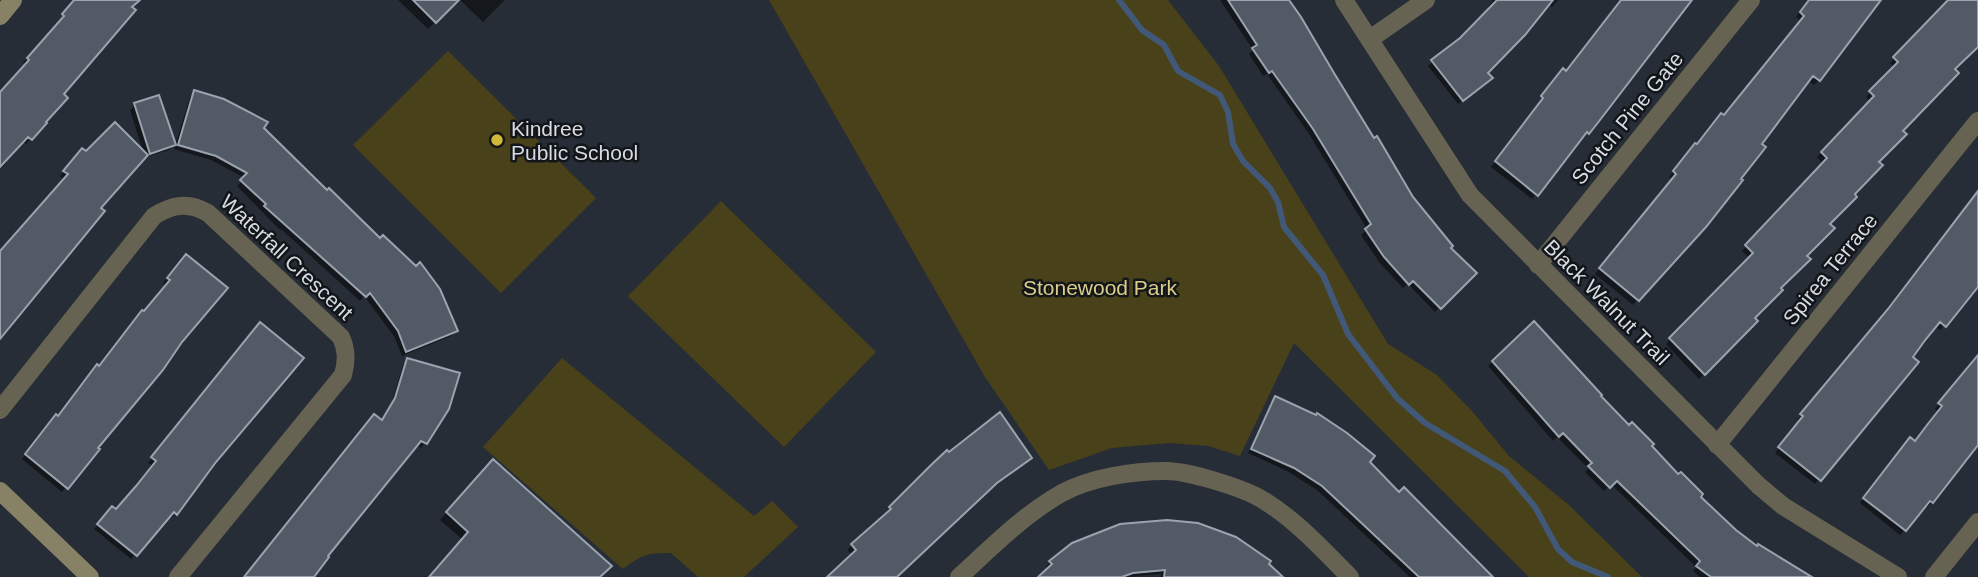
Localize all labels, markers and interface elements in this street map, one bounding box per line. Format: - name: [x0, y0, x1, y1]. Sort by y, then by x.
- street label: Scotch Pine Gate: [1567, 47, 1687, 189]
- place label: Kindree Public School: [511, 117, 638, 164]
- marker: Kindree Public School: [489, 132, 505, 148]
- street label: Waterfall Crescent: [216, 190, 358, 324]
- street label: Spirea Terrace: [1778, 209, 1882, 329]
- street label: Black Walnut Trail: [1540, 235, 1674, 369]
- park label: Stonewood Park: [1023, 276, 1178, 299]

